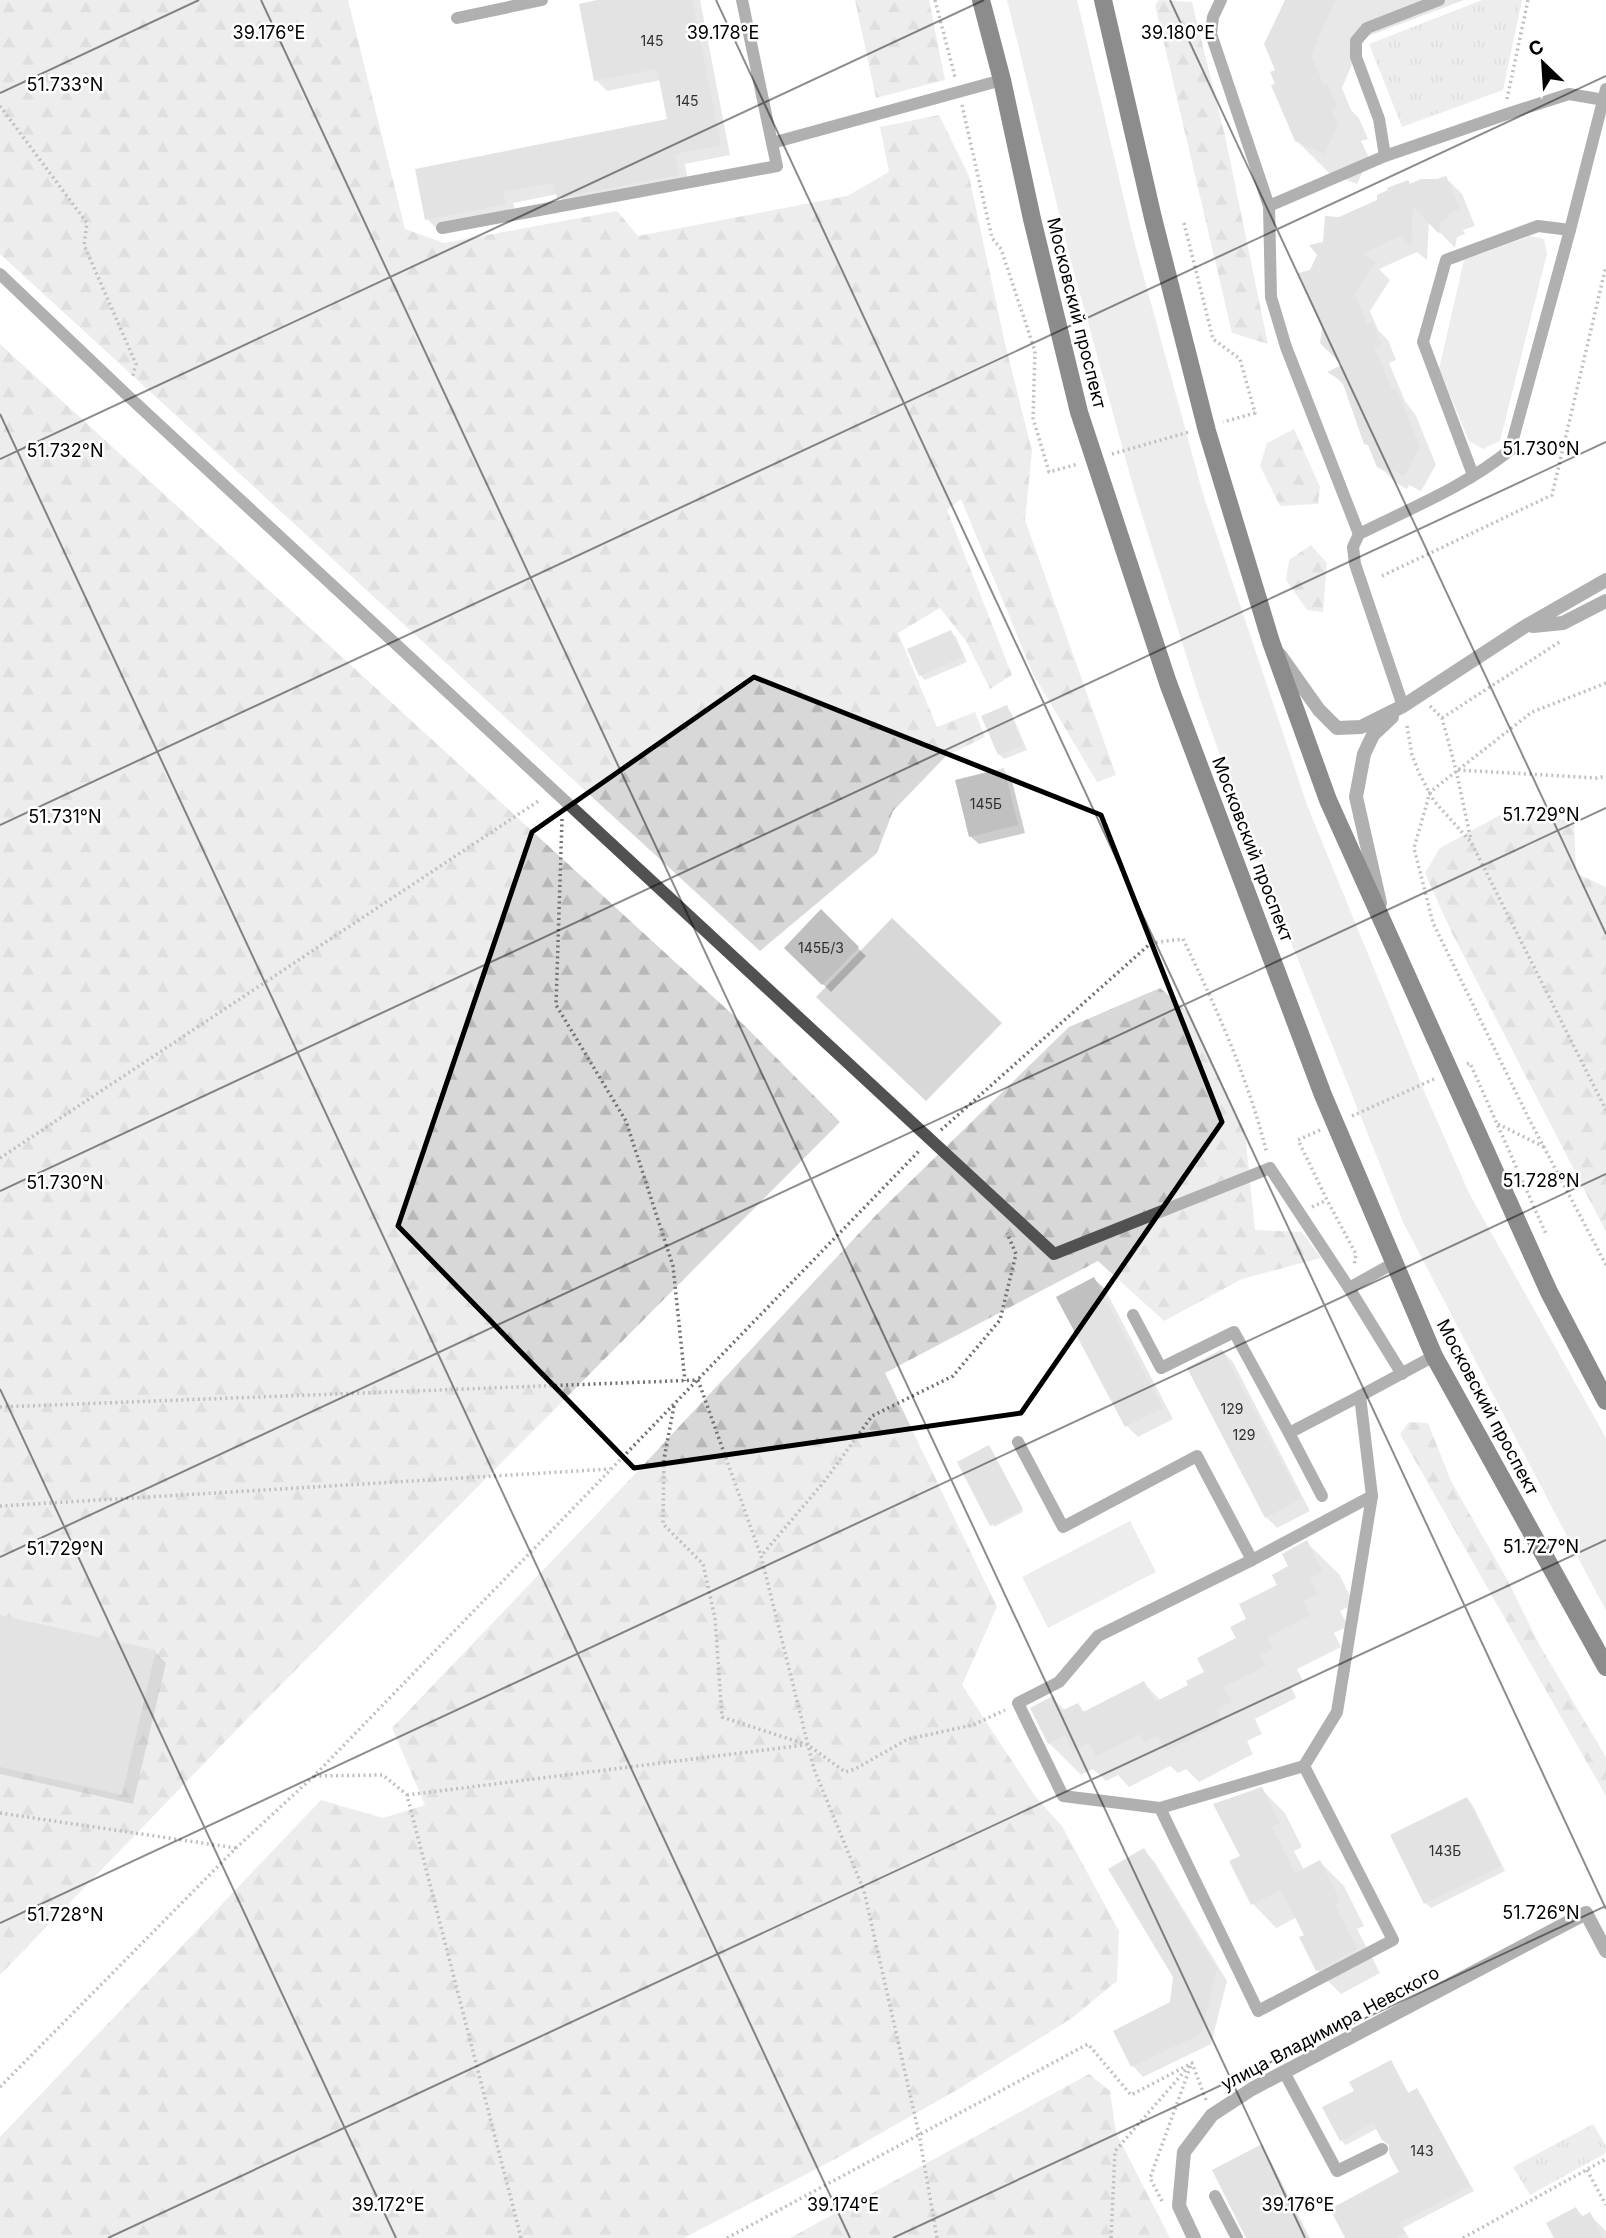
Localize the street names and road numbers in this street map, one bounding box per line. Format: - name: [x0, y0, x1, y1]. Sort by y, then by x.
- street label: Московский проспект: [1043, 215, 1111, 411]
- street label: Московский проспект: [1208, 754, 1298, 945]
- street label: Московский проспект: [1433, 1316, 1544, 1499]
- street label: улица Владимира Невского: [1217, 1961, 1443, 2095]

